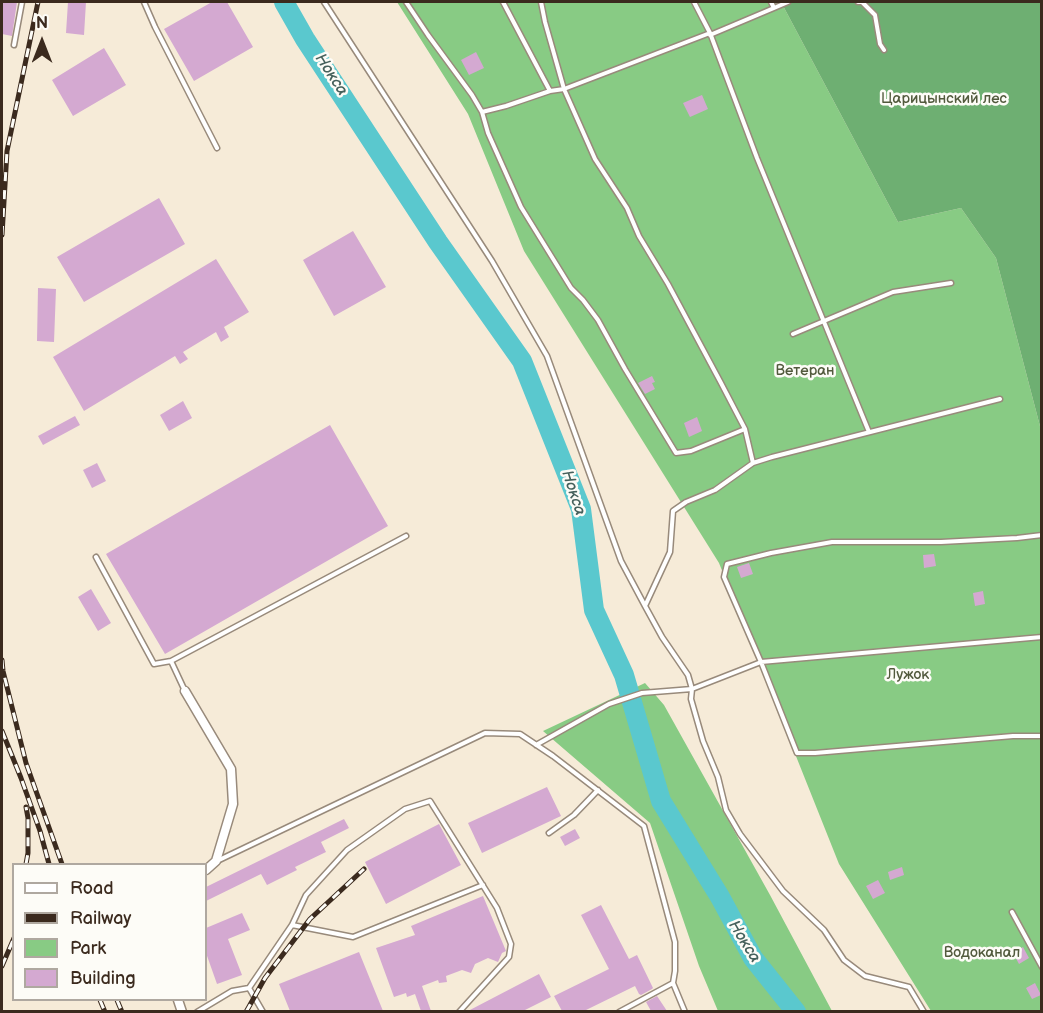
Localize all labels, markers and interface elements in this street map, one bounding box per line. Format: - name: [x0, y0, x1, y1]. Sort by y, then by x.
- north arrow: [12, 12, 72, 72]
- text: N: [36, 14, 48, 33]
- water label: Нокса: [310, 50, 352, 100]
- park label: Царицынский лес: [881, 90, 1007, 108]
- park label: Ветеран: [775, 362, 835, 380]
- water label: Нокса: [557, 468, 589, 518]
- park label: Лужок: [887, 666, 929, 684]
- legend: [12, 863, 207, 1001]
- text: Road: [70, 878, 114, 899]
- text: Railway: [70, 908, 132, 929]
- water label: Нокса: [724, 917, 764, 967]
- text: Park: [70, 938, 106, 959]
- park label: Водоканал: [944, 944, 1020, 962]
- text: Building: [70, 968, 136, 989]

